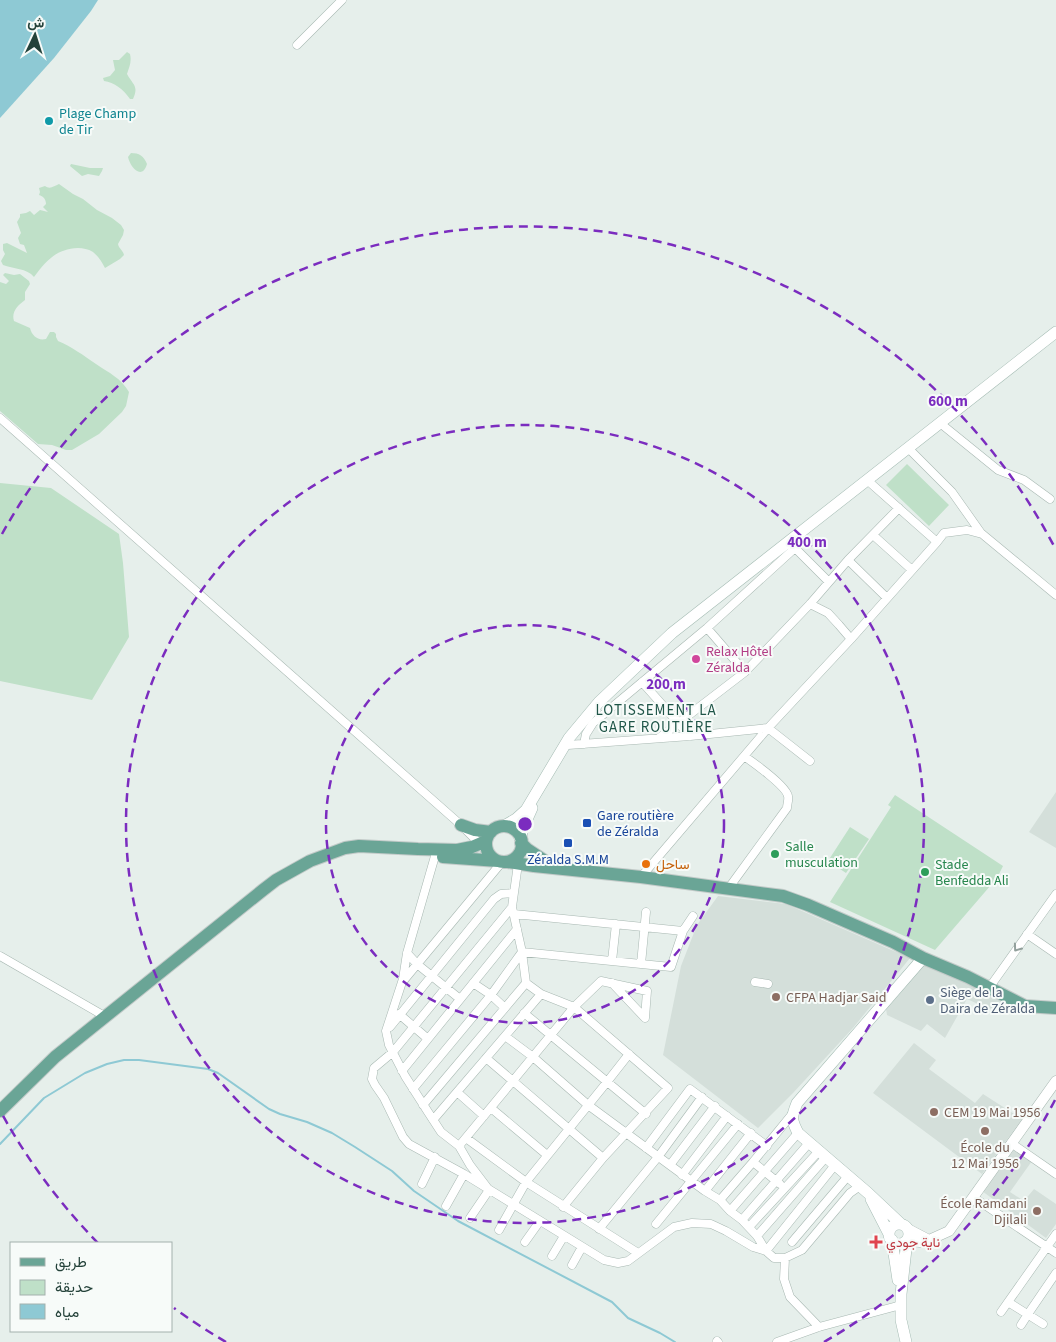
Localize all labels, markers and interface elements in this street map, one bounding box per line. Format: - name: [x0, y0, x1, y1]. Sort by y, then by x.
- north arrow: [10, 10, 60, 60]
- text: ش: [27, 12, 45, 34]
- place label: Plage Champ de Tir: [59, 104, 136, 140]
- marker: Plage Champ de Tir: [43, 115, 55, 127]
- text: 600 m: [928, 391, 968, 412]
- text: 400 m: [787, 532, 827, 553]
- place label: Relax Hôtel Zéralda: [706, 642, 772, 678]
- marker: Relax Hôtel Zéralda: [690, 653, 702, 665]
- text: 200 m: [646, 674, 686, 695]
- district label: LOTISSEMENT LA GARE ROUTIÈRE: [595, 700, 717, 738]
- place label: Gare routière de Zéralda: [597, 806, 674, 842]
- centre of rings: [516, 815, 534, 833]
- marker: Gare routière de Zéralda: [581, 817, 593, 829]
- marker: Zéralda S.M.M: [562, 837, 574, 849]
- place label: Salle musculation: [785, 837, 858, 873]
- marker: Salle musculation: [769, 848, 781, 860]
- place label: Zéralda S.M.M: [527, 850, 609, 870]
- place label: ساحل: [656, 855, 689, 875]
- place label: Stade Benfedda Ali: [935, 855, 1009, 891]
- marker: ساحل: [640, 858, 652, 870]
- marker: Stade Benfedda Ali: [919, 866, 931, 878]
- one-way arrow: [1014, 942, 1023, 952]
- place label: Siège de la Daira de Zéralda: [940, 983, 1035, 1019]
- place label: CFPA Hadjar Said: [786, 988, 886, 1008]
- marker: CFPA Hadjar Said: [770, 991, 782, 1003]
- marker: Siège de la Daira de Zéralda: [924, 994, 936, 1006]
- place label: CEM 19 Mai 1956: [944, 1103, 1040, 1123]
- marker: CEM 19 Mai 1956: [928, 1106, 940, 1118]
- marker: École du 12 Mai 1956: [979, 1125, 991, 1137]
- place label: École du 12 Mai 1956: [951, 1138, 1019, 1174]
- place label: École Ramdani Djilali: [940, 1194, 1027, 1230]
- marker: École Ramdani Djilali: [1031, 1205, 1043, 1217]
- place label: ناية جودي: [886, 1233, 940, 1254]
- marker: ناية جودي: [870, 1236, 882, 1248]
- legend: [10, 1242, 172, 1332]
- text: طريق: [55, 1252, 87, 1273]
- text: حديقة: [55, 1277, 93, 1298]
- text: مياه: [55, 1302, 79, 1323]

